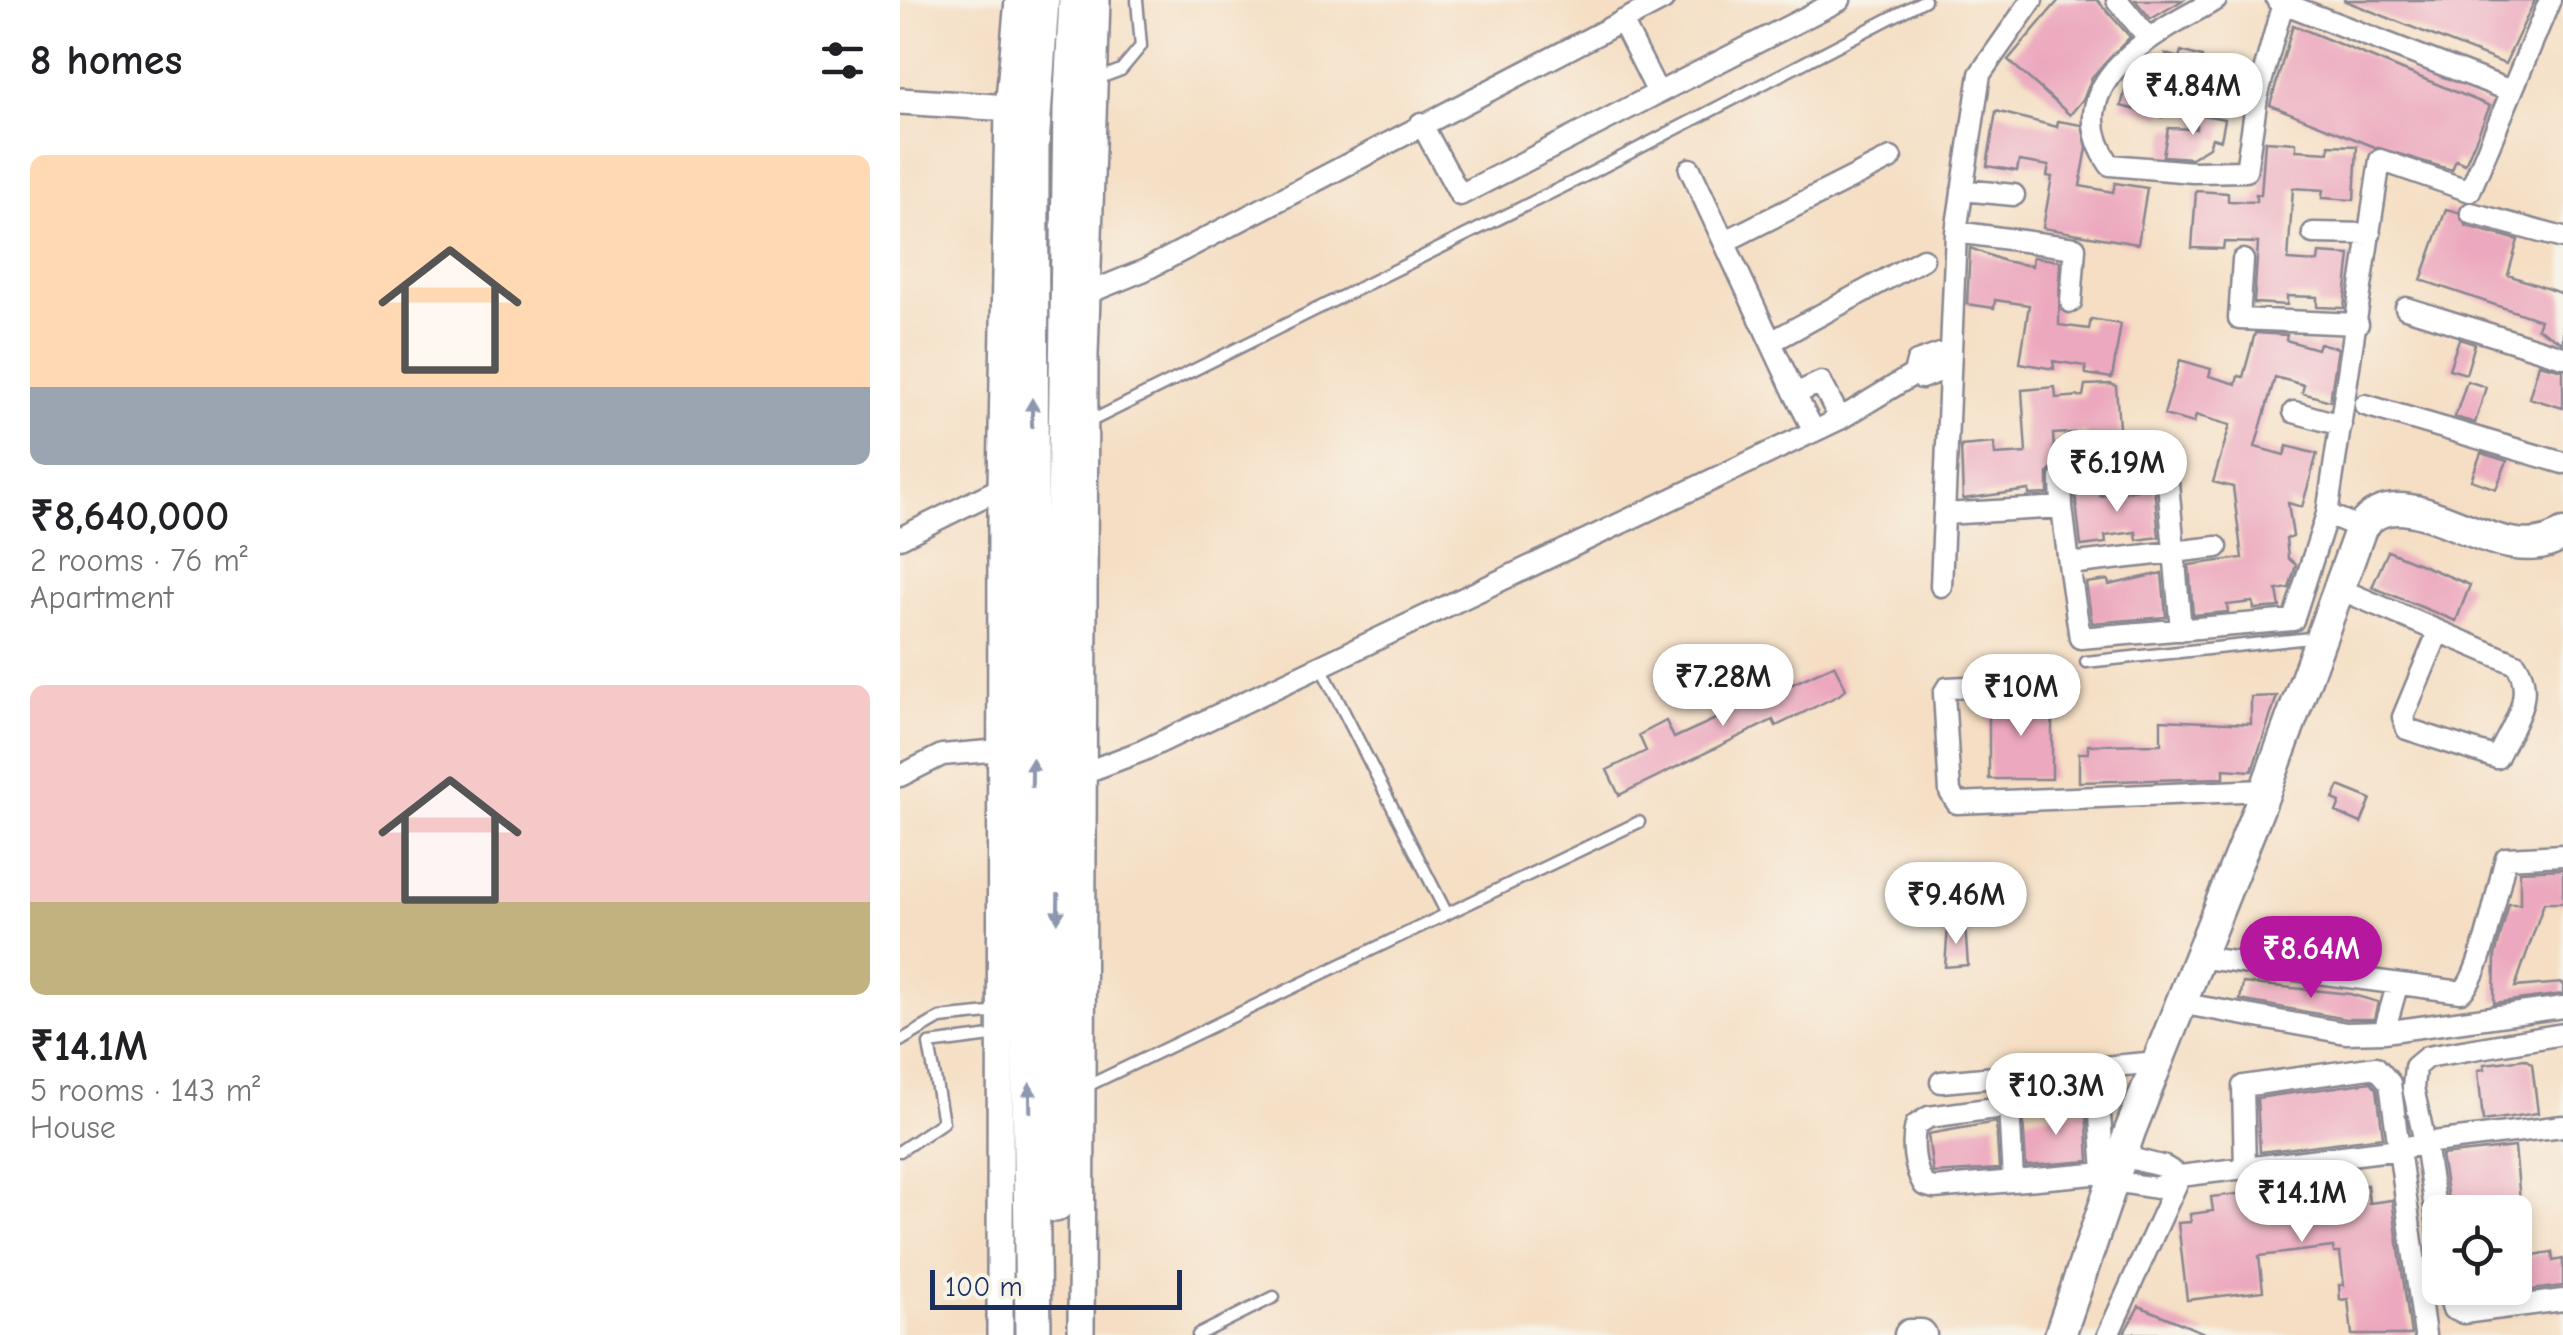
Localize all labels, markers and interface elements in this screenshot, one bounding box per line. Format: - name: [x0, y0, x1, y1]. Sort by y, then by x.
- icon: filters: [815, 33, 870, 88]
- text: 8 homes: [30, 36, 182, 85]
- pin: ₹4.84M: [2112, 53, 2274, 138]
- text: ₹4.84M: [2145, 67, 2241, 104]
- icon: home: [360, 220, 540, 400]
- one-way arrow: [1024, 396, 1040, 428]
- pin: ₹6.19M: [2036, 430, 2198, 515]
- text: ₹6.19M: [2069, 444, 2165, 481]
- text: ₹8,640,000: [30, 492, 229, 541]
- text: 2 rooms · 76 m²: [30, 542, 248, 579]
- text: Apartment: [30, 579, 173, 616]
- pin: ₹7.28M: [1642, 644, 1804, 729]
- pin: ₹10M: [1962, 654, 2080, 739]
- text: ₹7.28M: [1675, 658, 1771, 695]
- text: ₹10M: [1984, 668, 2058, 705]
- icon: home: [360, 750, 540, 930]
- one-way arrow: [1024, 756, 1040, 788]
- pin: ₹9.46M: [1875, 862, 2037, 947]
- text: ₹9.46M: [1907, 876, 2005, 913]
- one-way arrow: [1050, 892, 1066, 924]
- pin: ₹8.64M: [2230, 916, 2392, 1001]
- text: ₹8.64M: [2262, 930, 2360, 967]
- text: ₹14.1M: [30, 1022, 148, 1071]
- pin: ₹10.3M: [1975, 1053, 2137, 1138]
- text: ₹10.3M: [2008, 1067, 2104, 1104]
- text: 5 rooms · 143 m²: [30, 1072, 260, 1109]
- one-way arrow: [1022, 1081, 1038, 1113]
- text: House: [30, 1109, 116, 1146]
- pin: ₹14.1M: [2221, 1160, 2383, 1245]
- text: ₹14.1M: [2257, 1174, 2347, 1211]
- map controls: [2422, 1195, 2532, 1305]
- button: locate: [2422, 1195, 2532, 1305]
- scale bar: [930, 1265, 1182, 1310]
- text: 100 m: [945, 1271, 1023, 1303]

